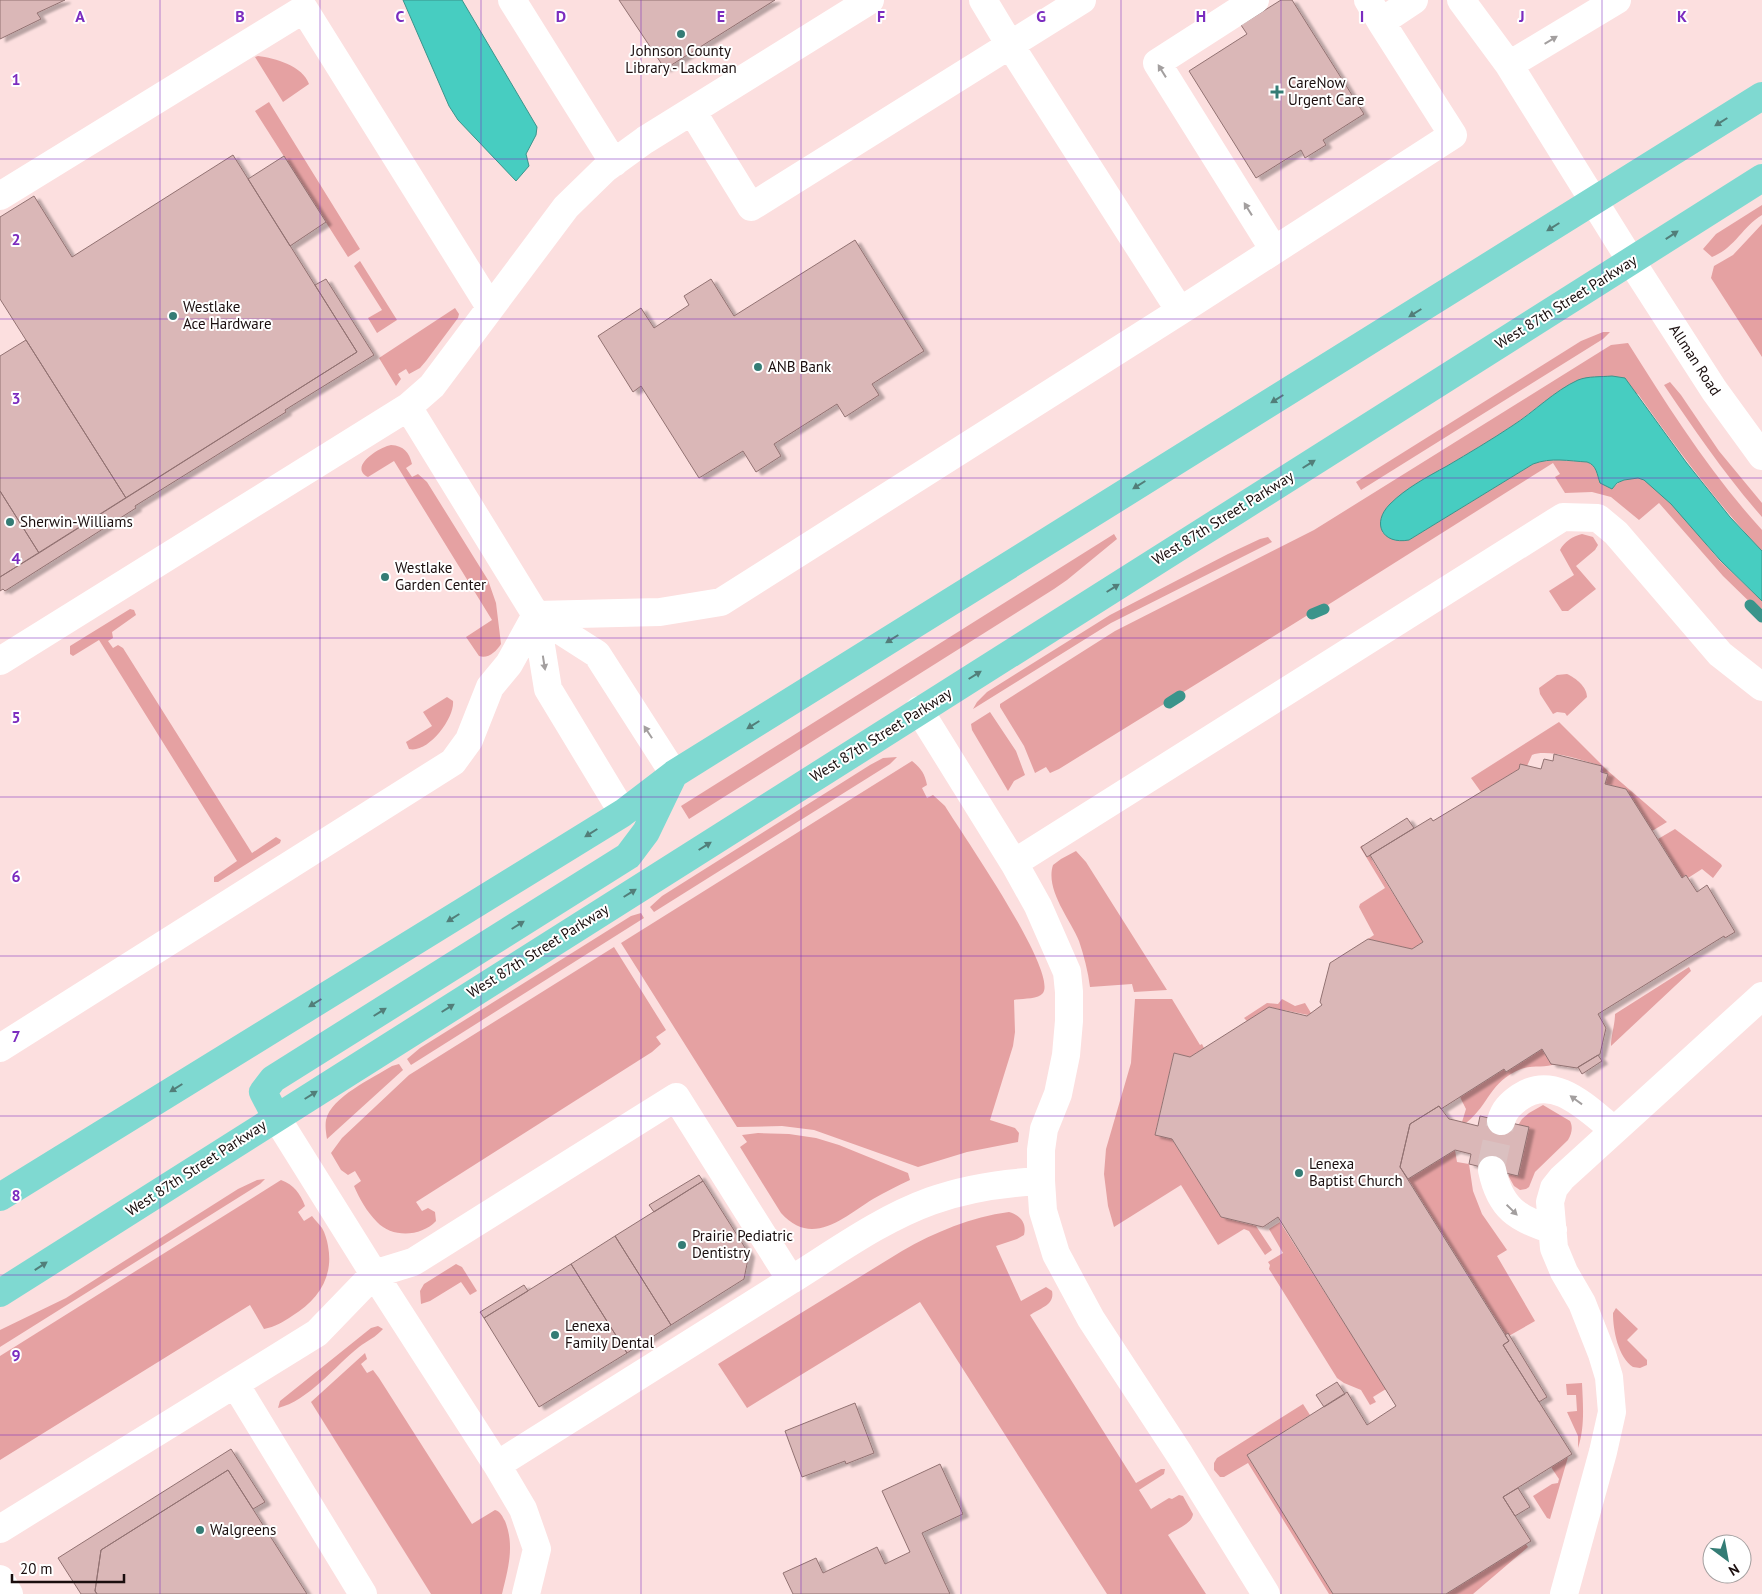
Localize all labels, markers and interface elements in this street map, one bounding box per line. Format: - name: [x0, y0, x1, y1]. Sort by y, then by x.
- text: A: [75, 6, 85, 26]
- text: B: [235, 6, 245, 26]
- text: C: [396, 6, 405, 26]
- text: D: [556, 6, 566, 26]
- text: E: [717, 6, 725, 26]
- text: F: [877, 6, 885, 26]
- text: G: [1036, 6, 1046, 26]
- text: H: [1196, 6, 1206, 26]
- text: I: [1360, 6, 1364, 26]
- text: J: [1518, 6, 1525, 26]
- text: K: [1677, 6, 1687, 26]
- marker: Johnson County Library - Lackman: [675, 28, 687, 40]
- one-way arrow: [1544, 35, 1557, 44]
- place label: Johnson County Library - Lackman: [625, 41, 737, 77]
- one-way arrow: [1157, 64, 1167, 78]
- text: 1: [11, 69, 21, 89]
- place label: CareNow Urgent Care: [1288, 73, 1364, 109]
- marker: CareNow Urgent Care: [1270, 85, 1284, 99]
- one-way arrow: [1714, 117, 1727, 127]
- one-way arrow: [1243, 202, 1252, 216]
- one-way arrow: [1546, 223, 1560, 232]
- text: 2: [11, 229, 21, 249]
- one-way arrow: [1665, 230, 1679, 240]
- street label: West 87th Street Parkway: [1491, 250, 1640, 353]
- place label: Westlake Ace Hardware: [183, 297, 272, 333]
- one-way arrow: [1408, 309, 1422, 318]
- marker: Westlake Ace Hardware: [167, 310, 179, 322]
- street label: Allman Road: [1665, 321, 1725, 399]
- place label: ANB Bank: [768, 357, 832, 376]
- marker: ANB Bank: [752, 361, 764, 373]
- text: 3: [11, 388, 21, 408]
- one-way arrow: [1270, 395, 1284, 404]
- one-way arrow: [1303, 459, 1316, 469]
- street label: West 87th Street Parkway: [1148, 466, 1297, 569]
- one-way arrow: [1133, 480, 1146, 490]
- place label: Sherwin-Williams: [20, 512, 133, 531]
- marker: Sherwin-Williams: [4, 516, 16, 528]
- text: 4: [11, 548, 21, 568]
- place label: Westlake Garden Center: [395, 558, 486, 594]
- marker: Westlake Garden Center: [379, 571, 391, 583]
- one-way arrow: [1106, 584, 1119, 593]
- one-way arrow: [885, 634, 898, 644]
- one-way arrow: [540, 656, 548, 672]
- one-way arrow: [969, 670, 982, 680]
- street label: West 87th Street Parkway: [806, 683, 955, 786]
- text: 5: [11, 707, 21, 727]
- one-way arrow: [747, 720, 760, 729]
- one-way arrow: [643, 726, 653, 739]
- one-way arrow: [585, 828, 598, 837]
- one-way arrow: [698, 841, 711, 850]
- text: 6: [11, 866, 21, 886]
- one-way arrow: [623, 888, 637, 897]
- street label: West 87th Street Parkway: [463, 899, 612, 1002]
- one-way arrow: [446, 913, 459, 922]
- one-way arrow: [511, 921, 525, 930]
- one-way arrow: [308, 999, 321, 1008]
- one-way arrow: [442, 1003, 455, 1012]
- one-way arrow: [374, 1007, 387, 1016]
- text: 7: [11, 1026, 21, 1046]
- one-way arrow: [170, 1084, 183, 1093]
- one-way arrow: [304, 1090, 318, 1099]
- one-way arrow: [1570, 1095, 1583, 1106]
- street label: West 87th Street Parkway: [122, 1115, 269, 1220]
- place label: Lenexa Baptist Church: [1309, 1154, 1403, 1190]
- marker: Lenexa Baptist Church: [1293, 1167, 1305, 1179]
- text: 8: [11, 1185, 21, 1205]
- one-way arrow: [1506, 1204, 1518, 1216]
- place label: Prairie Pediatric Dentistry: [692, 1226, 793, 1262]
- marker: Prairie Pediatric Dentistry: [676, 1239, 688, 1251]
- one-way arrow: [34, 1262, 48, 1271]
- place label: Lenexa Family Dental: [565, 1316, 654, 1352]
- marker: Lenexa Family Dental: [549, 1329, 561, 1341]
- text: 9: [11, 1345, 21, 1365]
- place label: Walgreens: [210, 1520, 276, 1539]
- marker: Walgreens: [194, 1524, 206, 1536]
- north arrow: [1702, 1534, 1752, 1584]
- scale bar: [12, 1552, 125, 1584]
- text: 20 m: [20, 1559, 53, 1578]
- text: N: [1725, 1560, 1743, 1580]

